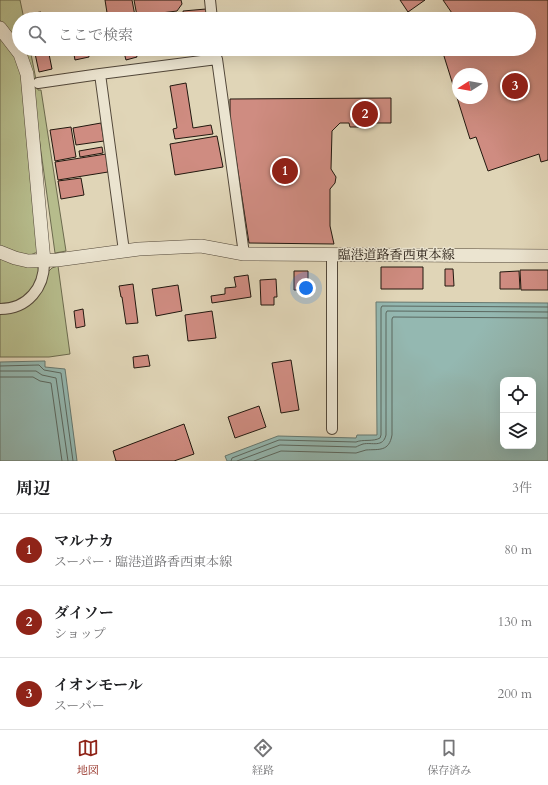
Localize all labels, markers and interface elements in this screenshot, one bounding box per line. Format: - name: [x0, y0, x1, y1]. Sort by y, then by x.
- search box: [12, 12, 536, 56]
- icon: search: [26, 23, 48, 45]
- text: ここで検索: [58, 25, 133, 45]
- north arrow: [452, 68, 488, 104]
- pin: 3: [502, 71, 528, 101]
- pin: 2: [352, 99, 378, 129]
- pin: 1: [272, 156, 298, 186]
- street label: 臨港道路香西東本線: [337, 246, 455, 264]
- your location: [296, 278, 316, 298]
- map controls: [500, 377, 536, 449]
- button: locate: [500, 377, 536, 413]
- button: layers: [500, 413, 536, 449]
- text: 周辺: [16, 477, 50, 500]
- text: 3件: [512, 479, 532, 497]
- text: マルナカ: [54, 531, 114, 551]
- text: 1: [26, 541, 32, 559]
- text: 80 m: [504, 541, 532, 559]
- text: スーパー · 臨港道路香西東本線: [54, 553, 232, 571]
- text: ダイソー: [54, 603, 114, 623]
- text: 2: [26, 613, 32, 631]
- text: 130 m: [498, 613, 532, 631]
- text: ショップ: [54, 625, 106, 643]
- text: イオンモール: [54, 675, 143, 695]
- text: 3: [26, 685, 32, 703]
- text: 200 m: [498, 685, 532, 703]
- text: スーパー: [54, 697, 105, 715]
- tab: 地図: [77, 737, 99, 778]
- tab: 経路: [252, 737, 274, 778]
- tab: 保存済み: [427, 737, 471, 778]

